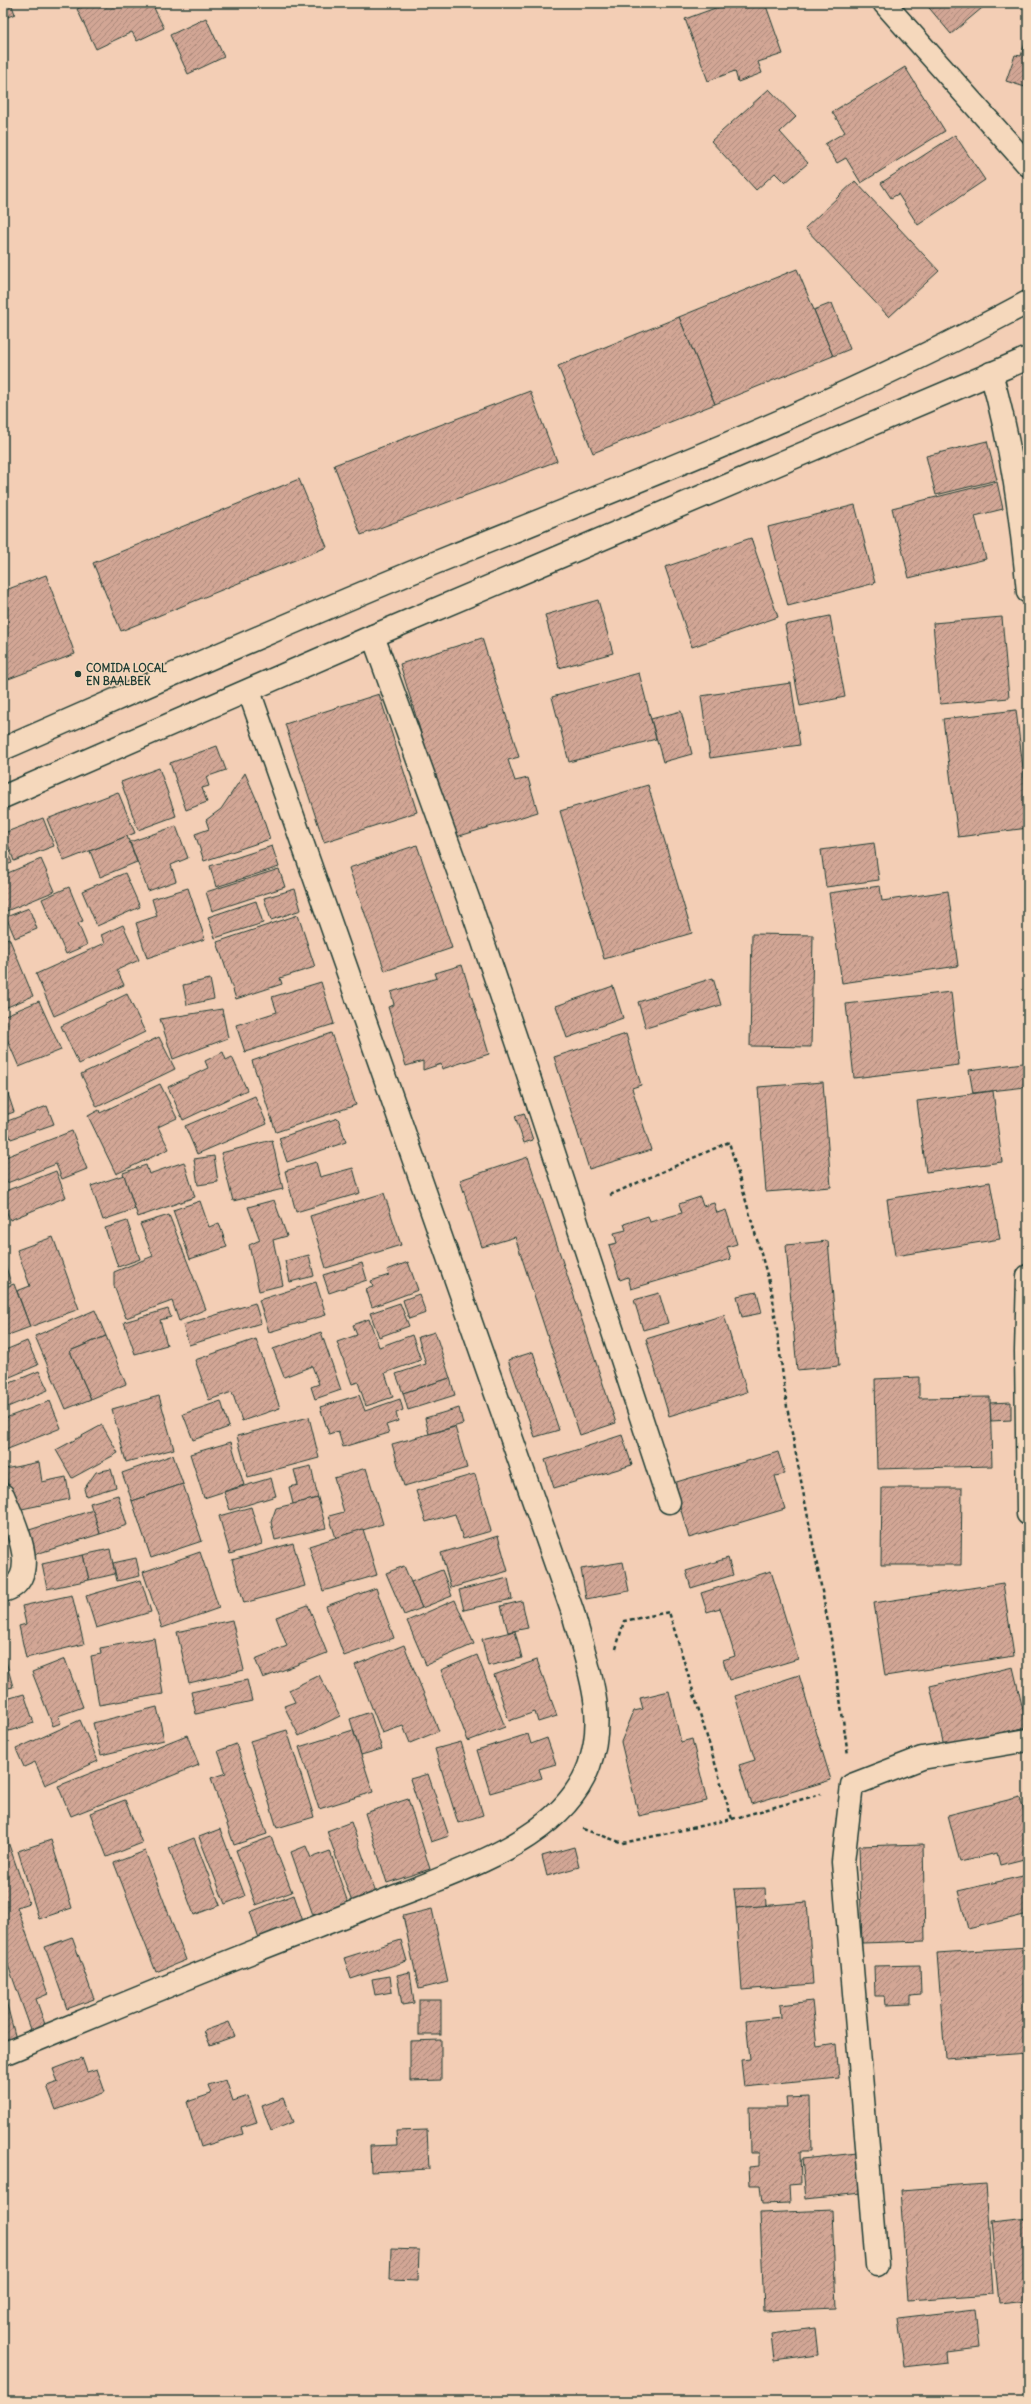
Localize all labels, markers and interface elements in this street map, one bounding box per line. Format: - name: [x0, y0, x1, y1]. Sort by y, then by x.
- place label: COMIDA LOCAL EN BAALBEK: [86, 661, 167, 688]
- marker: COMIDA LOCAL EN BAALBEK: [73, 669, 83, 679]

